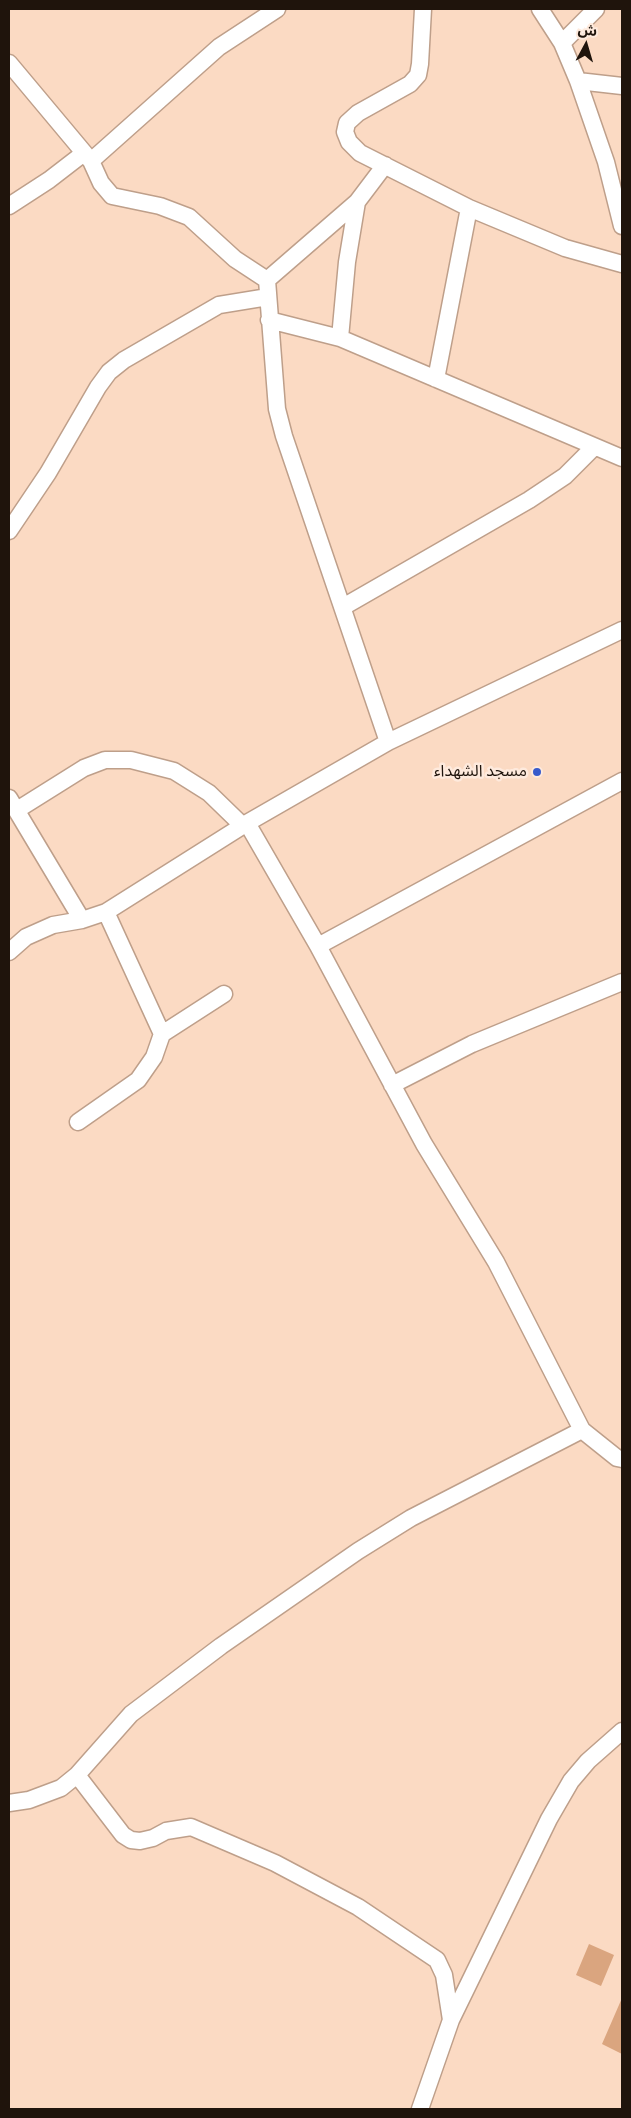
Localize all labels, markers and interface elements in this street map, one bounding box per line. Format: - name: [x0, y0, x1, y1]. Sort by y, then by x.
- text: ش: [577, 19, 598, 41]
- north arrow: [561, 20, 611, 70]
- place label: مسجد الشهداء: [434, 762, 527, 782]
- marker: مسجد الشهداء: [531, 766, 543, 778]

